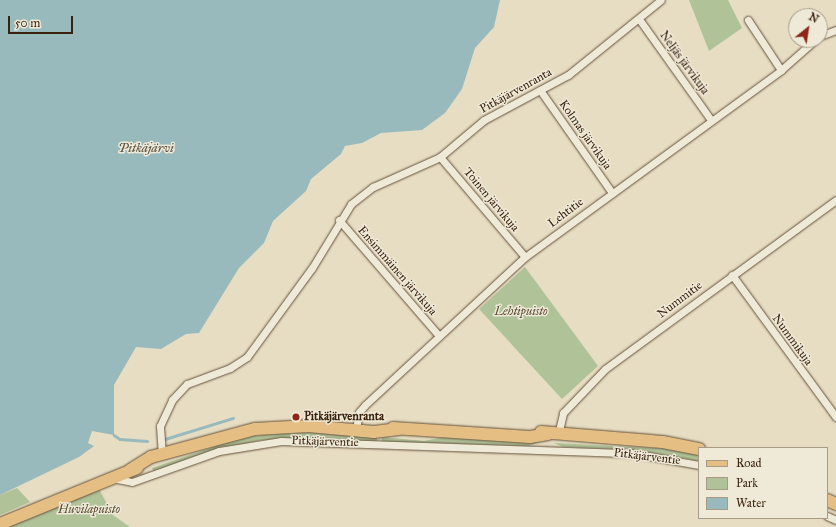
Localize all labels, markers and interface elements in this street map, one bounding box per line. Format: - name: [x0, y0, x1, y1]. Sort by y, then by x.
- scale bar: [10, 8, 75, 34]
- north arrow: [788, 8, 828, 48]
- text: N: [806, 10, 821, 26]
- text: 50 m: [15, 16, 40, 30]
- street label: Neljäs järvikuja: [656, 28, 712, 98]
- street label: Pitkäjärvenranta: [477, 65, 555, 117]
- street label: Kolmas järvikuja: [556, 97, 614, 173]
- water label: Pitkäjärvi: [118, 140, 174, 156]
- street label: Toinen järvikuja: [460, 165, 522, 235]
- street label: Lehtitie: [546, 195, 586, 231]
- street label: Ensimmäinen järvikuja: [354, 223, 440, 319]
- street label: Nummitie: [655, 279, 705, 321]
- park label: Lehtipuisto: [494, 305, 548, 319]
- street label: Nummikuja: [769, 312, 815, 368]
- place label: Pitkäjärvenranta: [304, 410, 384, 424]
- marker: Pitkäjärvenranta: [291, 412, 301, 422]
- street label: Pitkäjärventie: [291, 434, 359, 450]
- street label: Pitkäjärventie: [613, 446, 681, 468]
- legend: [698, 447, 828, 519]
- text: Road: [736, 456, 762, 470]
- text: Park: [736, 476, 758, 490]
- text: Water: [736, 496, 766, 510]
- park label: Huvilapuisto: [58, 503, 120, 517]

